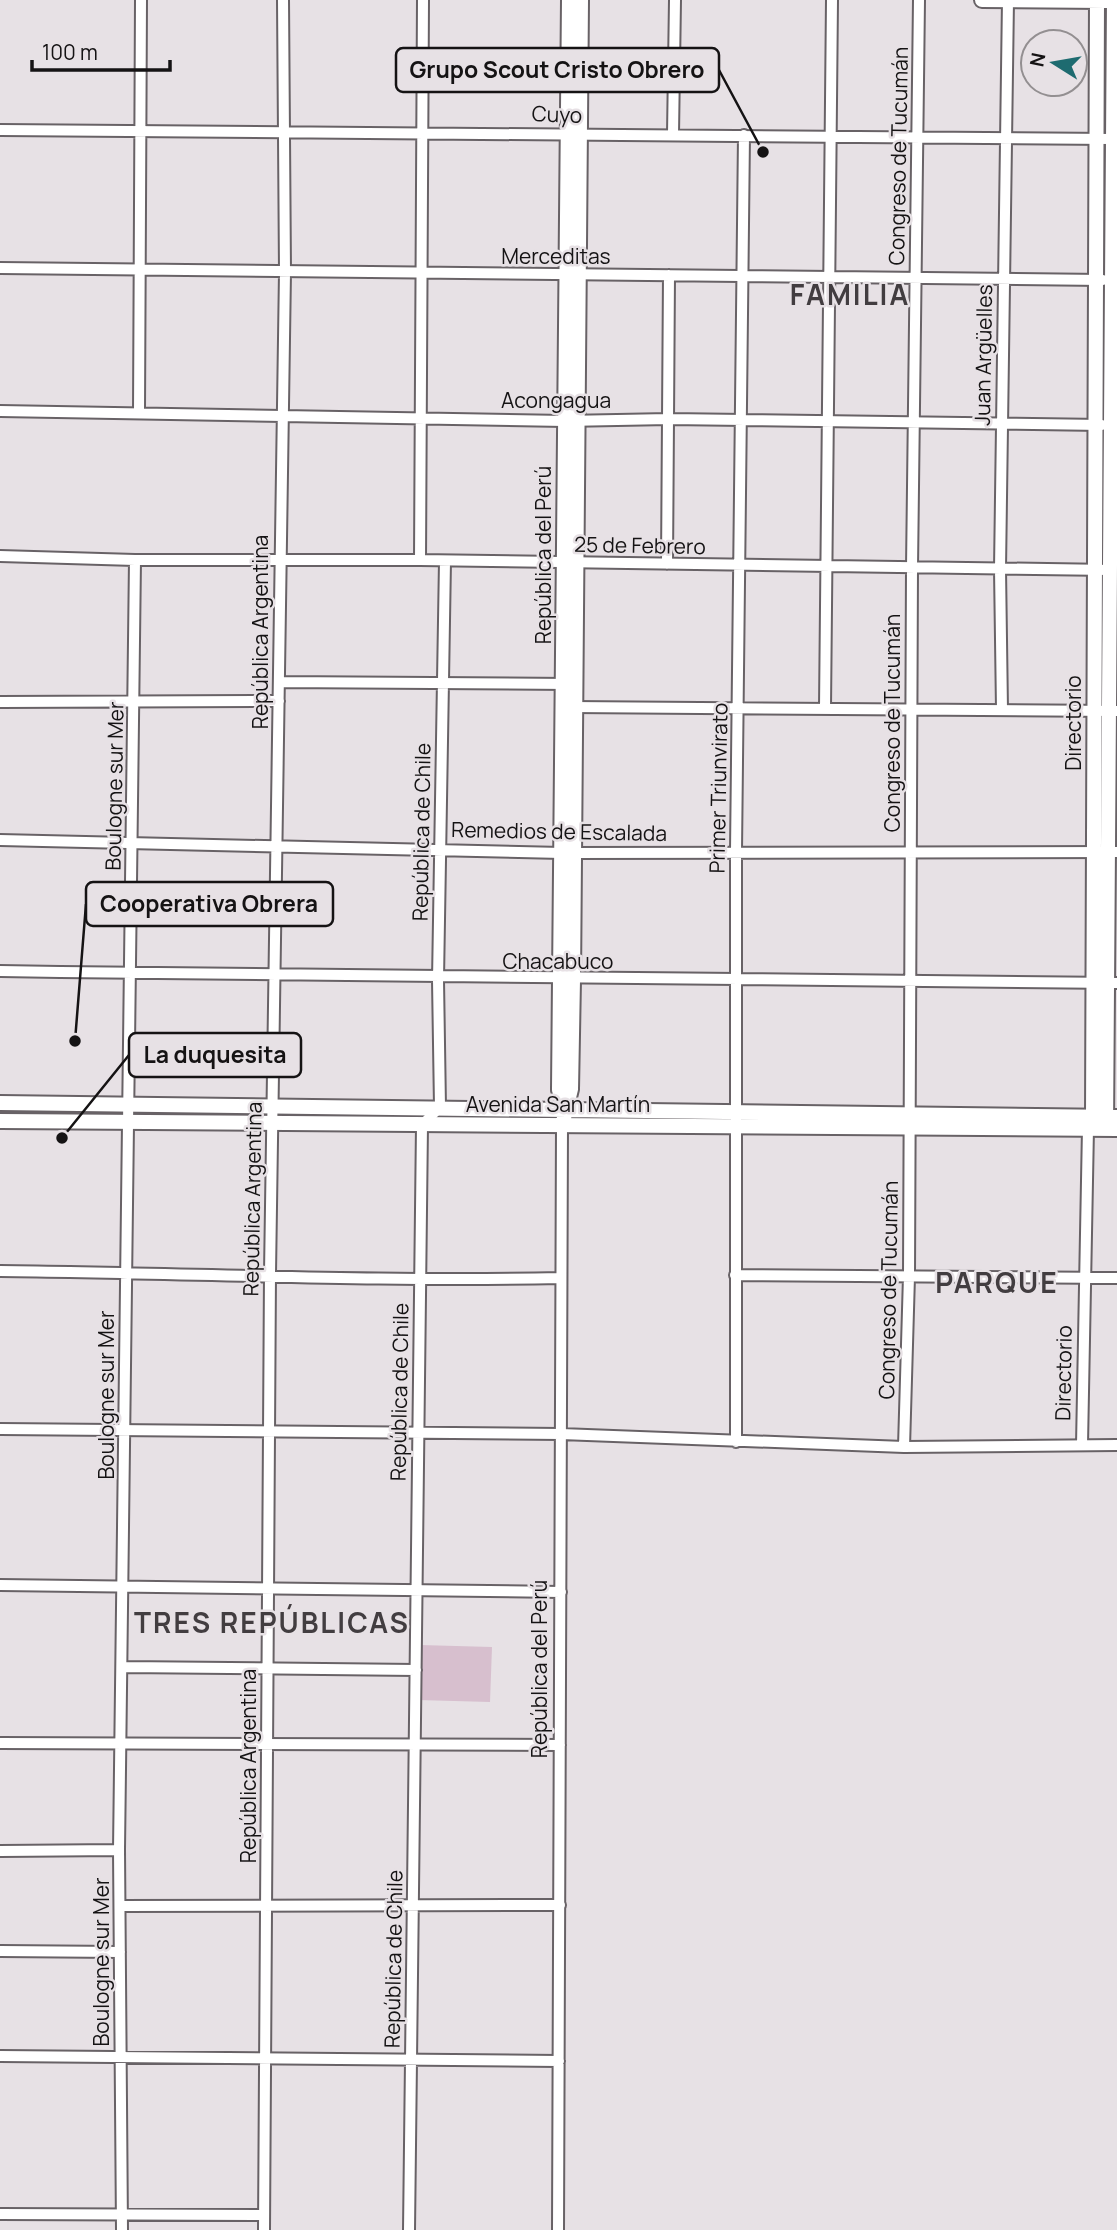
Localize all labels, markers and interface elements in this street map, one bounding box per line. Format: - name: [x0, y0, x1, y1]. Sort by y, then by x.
- scale bar: [32, 28, 170, 72]
- north arrow: [1019, 28, 1089, 98]
- text: 100 m: [42, 38, 98, 66]
- street label: Congreso de Tucumán: [882, 46, 914, 266]
- callout: Grupo Scout Cristo Obrero: [396, 48, 719, 92]
- text: N: [1023, 51, 1051, 69]
- text: Grupo Scout Cristo Obrero: [409, 53, 705, 85]
- street label: Cuyo: [531, 99, 583, 129]
- street label: Merceditas: [501, 242, 611, 270]
- district label: FAMILIA: [790, 275, 910, 313]
- street label: Juan Argüelles: [968, 284, 998, 426]
- street label: Acongagua: [501, 386, 611, 414]
- street label: República del Perú: [529, 466, 557, 644]
- street label: 25 de Febrero: [574, 530, 706, 560]
- street label: República Argentina: [246, 535, 274, 729]
- street label: Congreso de Tucumán: [878, 614, 906, 832]
- street label: Directorio: [1059, 675, 1087, 771]
- street label: Boulogne sur Mer: [99, 701, 129, 871]
- street label: Primer Triunvirato: [703, 702, 733, 874]
- street label: República de Chile: [405, 743, 437, 921]
- street label: Remedios de Escalada: [451, 815, 667, 847]
- callout: Cooperativa Obrera: [86, 882, 333, 926]
- text: Cooperativa Obrera: [100, 887, 318, 919]
- street label: Chacabuco: [502, 947, 614, 975]
- callout: La duquesita: [129, 1033, 301, 1077]
- text: La duquesita: [143, 1038, 287, 1070]
- street label: Avenida San Martín: [466, 1090, 650, 1118]
- street label: República Argentina: [236, 1101, 268, 1297]
- street label: Congreso de Tucumán: [872, 1180, 904, 1400]
- district label: PARQUE: [935, 1263, 1059, 1301]
- street label: República de Chile: [383, 1303, 415, 1481]
- street label: Boulogne sur Mer: [92, 1310, 120, 1480]
- street label: Directorio: [1048, 1325, 1078, 1421]
- street label: República del Perú: [525, 1580, 553, 1758]
- district label: TRES REPÚBLICAS: [134, 1603, 410, 1641]
- street label: República Argentina: [234, 1669, 262, 1863]
- street label: República de Chile: [377, 1870, 409, 2048]
- street label: Boulogne sur Mer: [87, 1877, 115, 2047]

